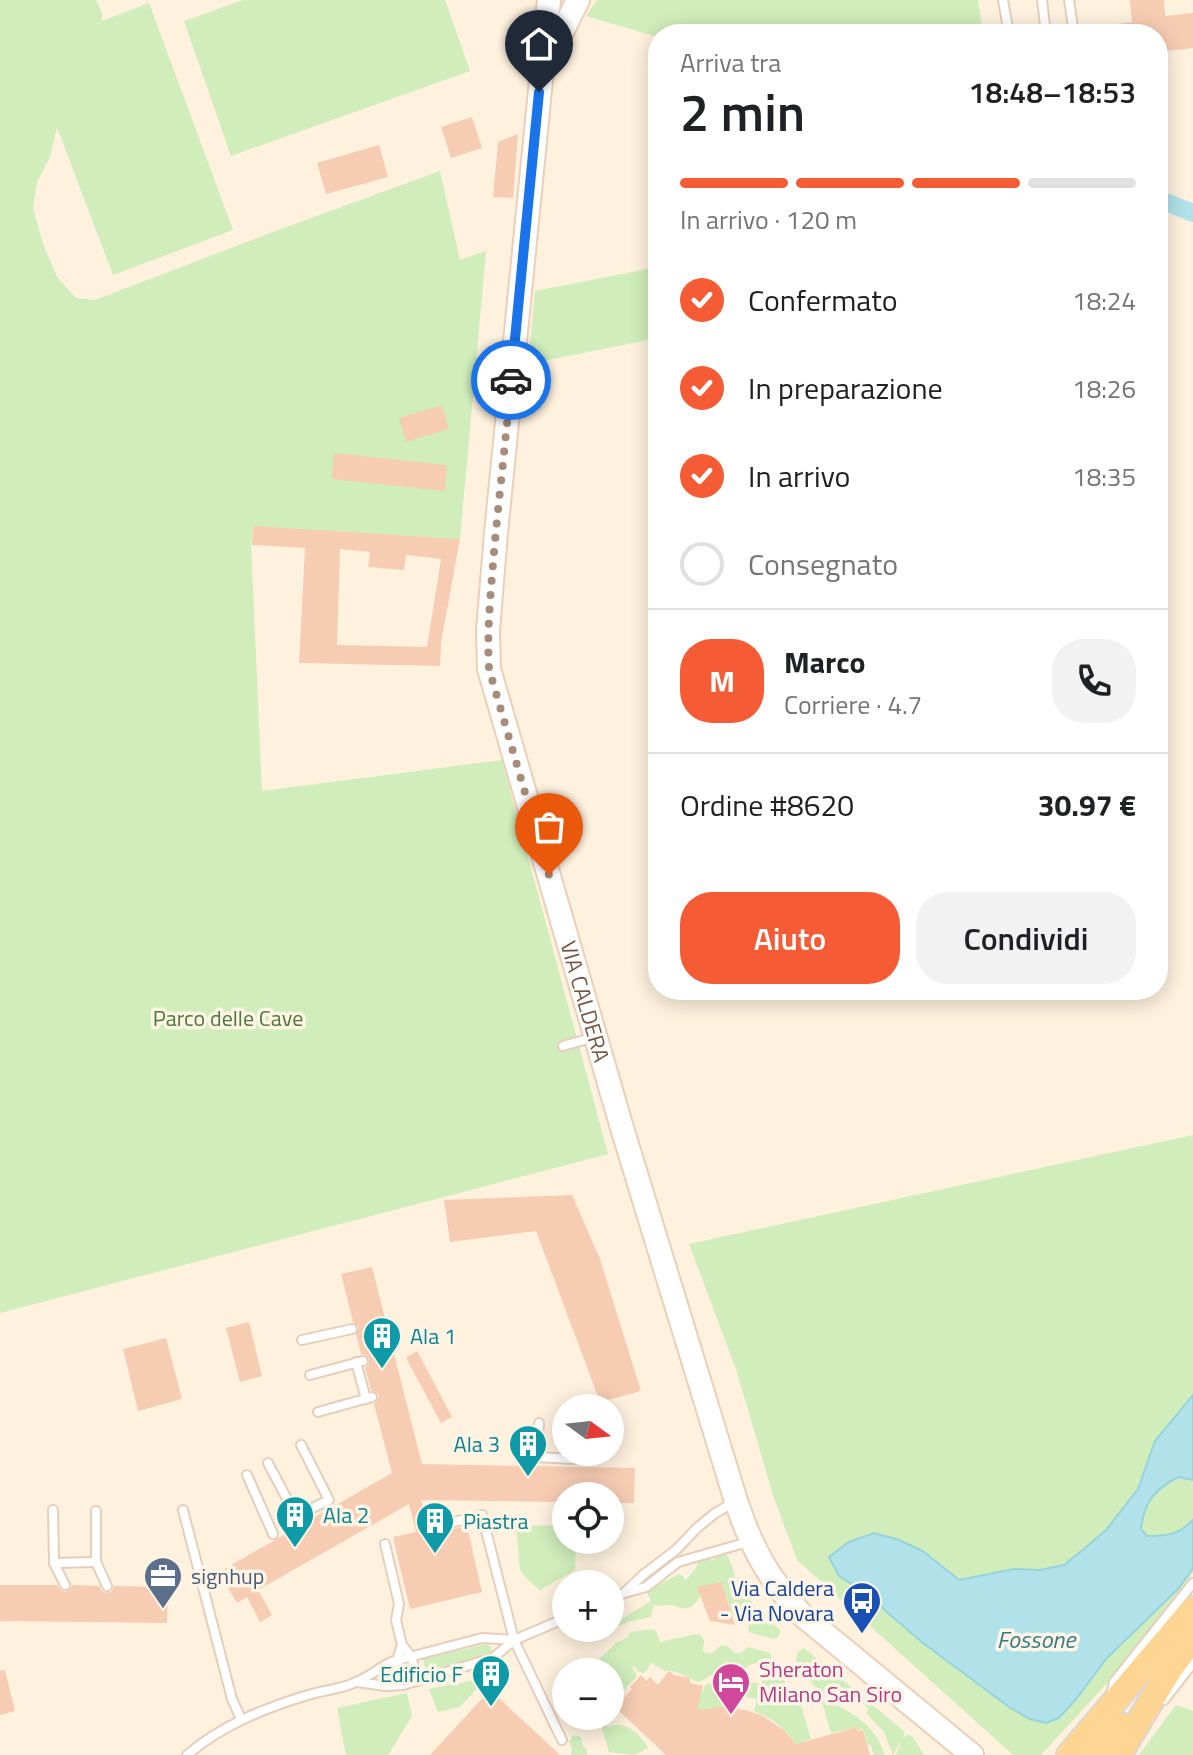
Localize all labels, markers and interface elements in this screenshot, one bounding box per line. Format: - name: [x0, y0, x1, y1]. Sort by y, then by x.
- pin: [505, 10, 573, 92]
- icon: home: [517, 22, 561, 66]
- text: Arriva tra: [680, 43, 781, 82]
- text: 18:48–18:53: [969, 69, 1136, 115]
- text: 2 min: [680, 72, 805, 151]
- text: In arrivo · 120 m: [680, 200, 857, 239]
- text: Confermato: [748, 277, 898, 323]
- icon: check: [680, 278, 724, 322]
- text: 18:24: [1072, 281, 1136, 320]
- courier: [471, 340, 551, 420]
- icon: car: [489, 358, 533, 402]
- text: In preparazione: [748, 365, 943, 411]
- icon: check: [680, 366, 724, 410]
- text: 18:26: [1072, 369, 1136, 408]
- text: In arrivo: [748, 453, 850, 499]
- icon: check: [680, 454, 724, 498]
- text: 18:35: [1072, 457, 1136, 496]
- text: Consegnato: [748, 541, 898, 587]
- text: Marco: [784, 639, 865, 685]
- button: phone: [1052, 639, 1136, 723]
- text: M: [709, 658, 735, 704]
- text: Corriere · 4.7: [784, 685, 922, 724]
- text: Ordine #8620: [680, 782, 854, 828]
- text: 30.97 €: [1038, 782, 1136, 828]
- pin: [515, 793, 583, 875]
- icon: bag: [527, 805, 571, 849]
- button: Aiuto: [680, 892, 900, 984]
- button: Condividi: [916, 892, 1136, 984]
- street label: VIA CALDERA: [552, 937, 619, 1066]
- park label: Parco delle Cave: [153, 1001, 303, 1035]
- building icon: Ala 1: [361, 1315, 403, 1370]
- place label: Ala 1: [410, 1319, 456, 1353]
- north arrow: [552, 1394, 624, 1466]
- map controls: [552, 1394, 624, 1730]
- building icon: Ala 3: [507, 1423, 549, 1478]
- place label: Ala 3: [454, 1427, 500, 1461]
- button: locate: [552, 1482, 624, 1554]
- building icon: Ala 2: [274, 1494, 316, 1549]
- place label: Ala 2: [323, 1498, 369, 1532]
- building icon: Piastra: [414, 1500, 456, 1555]
- place label: Piastra: [463, 1504, 528, 1538]
- office icon: signhup: [142, 1555, 184, 1610]
- place label: signhup: [191, 1559, 264, 1593]
- button: +: [552, 1570, 624, 1642]
- place label: Via Caldera - Via Novara: [720, 1571, 834, 1630]
- bus stop icon: Via Caldera - Via Novara: [841, 1580, 883, 1635]
- water label: Fossone: [997, 1621, 1077, 1657]
- place label: Sheraton Milano San Siro: [759, 1652, 902, 1711]
- building icon: Edificio F: [470, 1653, 512, 1708]
- place label: Edificio F: [380, 1657, 463, 1691]
- button: −: [552, 1658, 624, 1730]
- hotel icon: Sheraton Milano San Siro: [710, 1661, 752, 1716]

